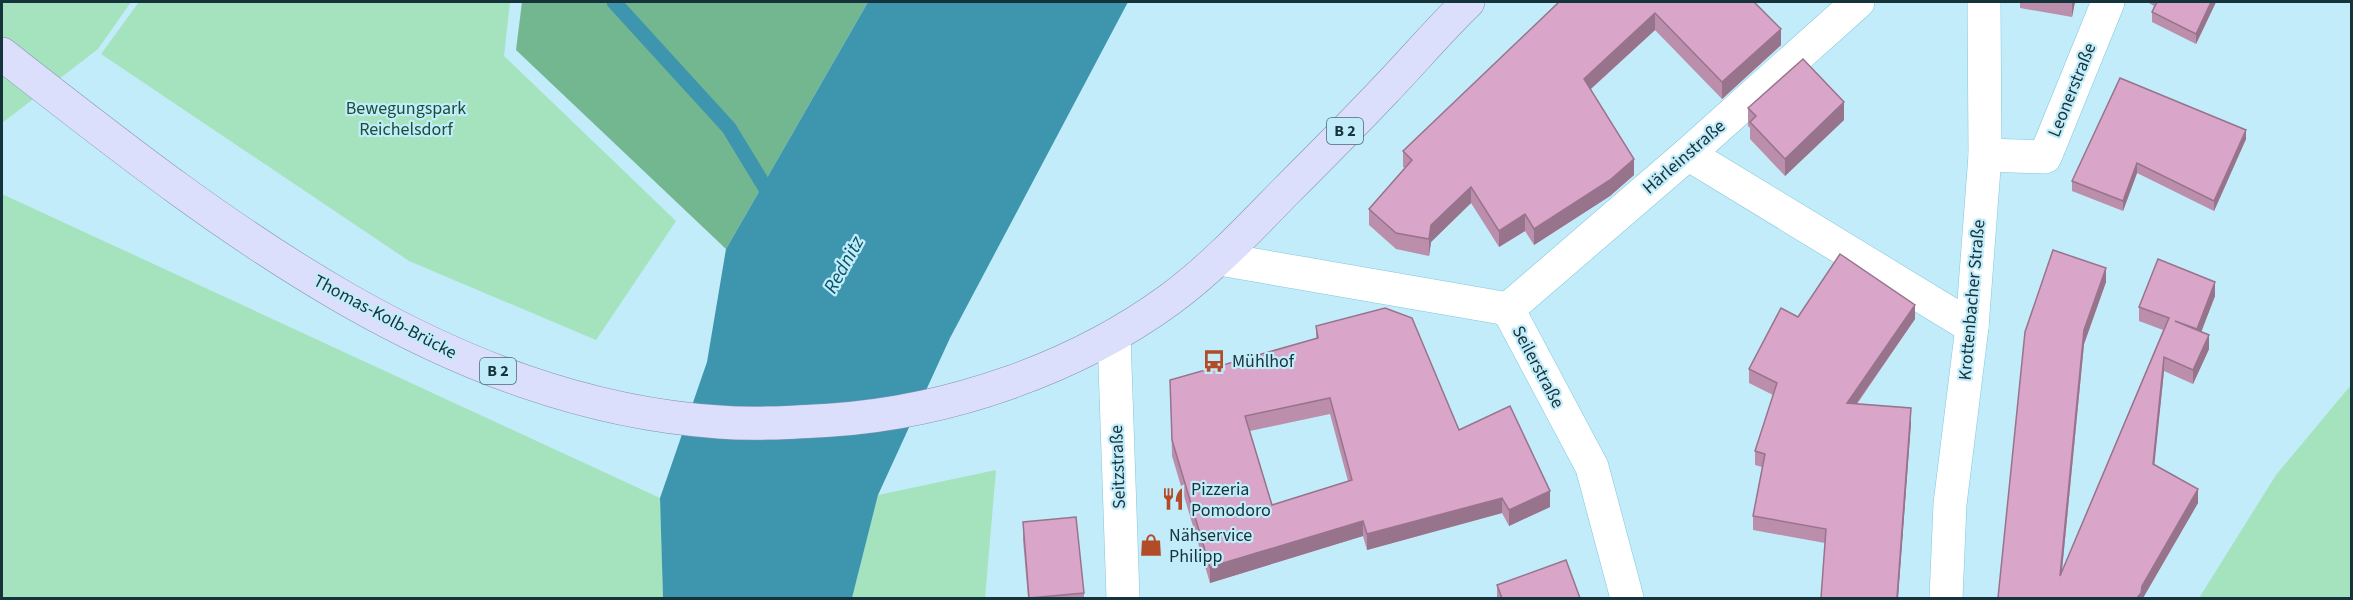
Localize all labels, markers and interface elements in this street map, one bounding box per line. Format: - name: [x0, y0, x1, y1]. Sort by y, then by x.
- street label: Leonerstraße: [2042, 39, 2102, 141]
- park label: Bewegungspark Reichelsdorf: [346, 96, 466, 142]
- street label: Härleinstraße: [1637, 114, 1731, 200]
- road number: B 2: [1327, 118, 1363, 144]
- street label: Krottenbacher Straße: [1953, 219, 1991, 381]
- water label: Rednitz: [817, 231, 871, 299]
- street label: Thomas-Kolb-Brücke: [309, 269, 461, 365]
- street label: Seilerstraße: [1506, 321, 1570, 413]
- bus stop icon: Mühlhof: [1201, 348, 1227, 374]
- place label: Mühlhof: [1232, 349, 1295, 374]
- road number: B 2: [480, 358, 516, 384]
- street label: Seitzstraße: [1104, 424, 1132, 509]
- place label: Pizzeria Pomodoro: [1191, 477, 1271, 523]
- restaurant icon: Pizzeria Pomodoro: [1160, 486, 1186, 512]
- place label: Nähservice Philipp: [1169, 523, 1252, 569]
- shop icon: Nähservice Philipp: [1138, 532, 1164, 558]

